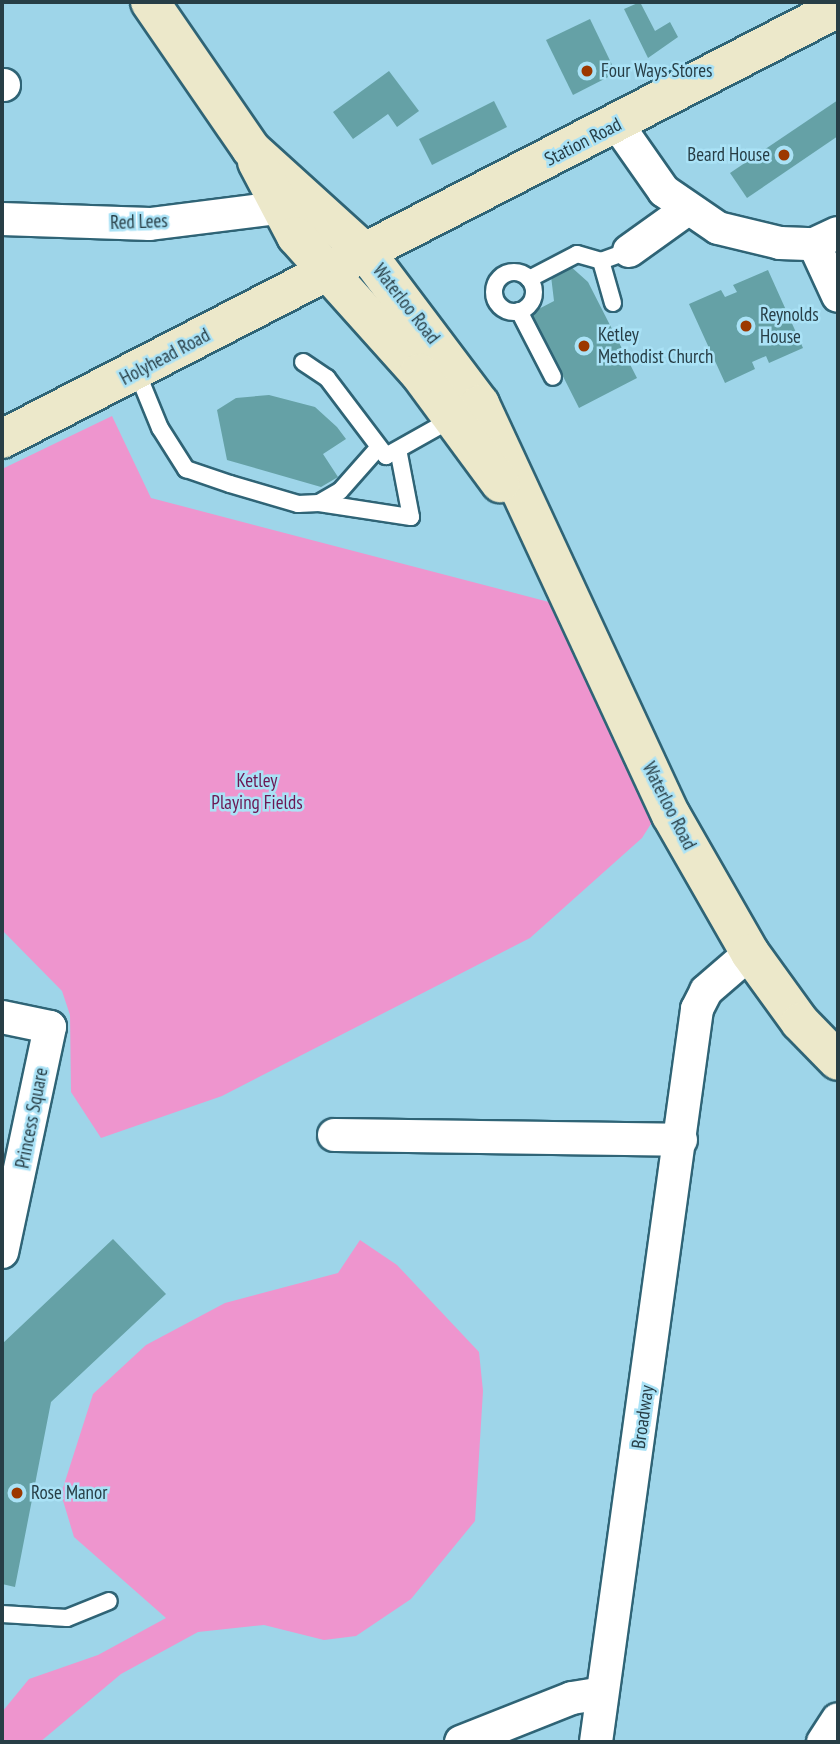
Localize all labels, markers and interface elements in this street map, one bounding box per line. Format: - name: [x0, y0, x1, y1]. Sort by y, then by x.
- place label: Four Ways Stores: [601, 60, 713, 82]
- marker: Four Ways Stores: [579, 63, 595, 79]
- street label: Station Road: [541, 113, 625, 171]
- place label: Beard House: [687, 144, 770, 166]
- marker: Beard House: [776, 147, 792, 163]
- street label: Red Lees: [110, 210, 168, 234]
- street label: Waterloo Road: [368, 259, 444, 349]
- place label: Reynolds House: [760, 304, 819, 348]
- marker: Reynolds House: [738, 318, 754, 334]
- street label: Holyhead Road: [116, 324, 214, 390]
- place label: Ketley Methodist Church: [598, 324, 713, 368]
- marker: Ketley Methodist Church: [576, 338, 592, 354]
- street label: Waterloo Road: [637, 758, 701, 854]
- park label: Ketley Playing Fields: [211, 770, 303, 814]
- street label: Princess Square: [11, 1066, 53, 1170]
- street label: Broadway: [627, 1384, 659, 1450]
- place label: Rose Manor: [31, 1482, 107, 1504]
- marker: Rose Manor: [9, 1485, 25, 1501]

